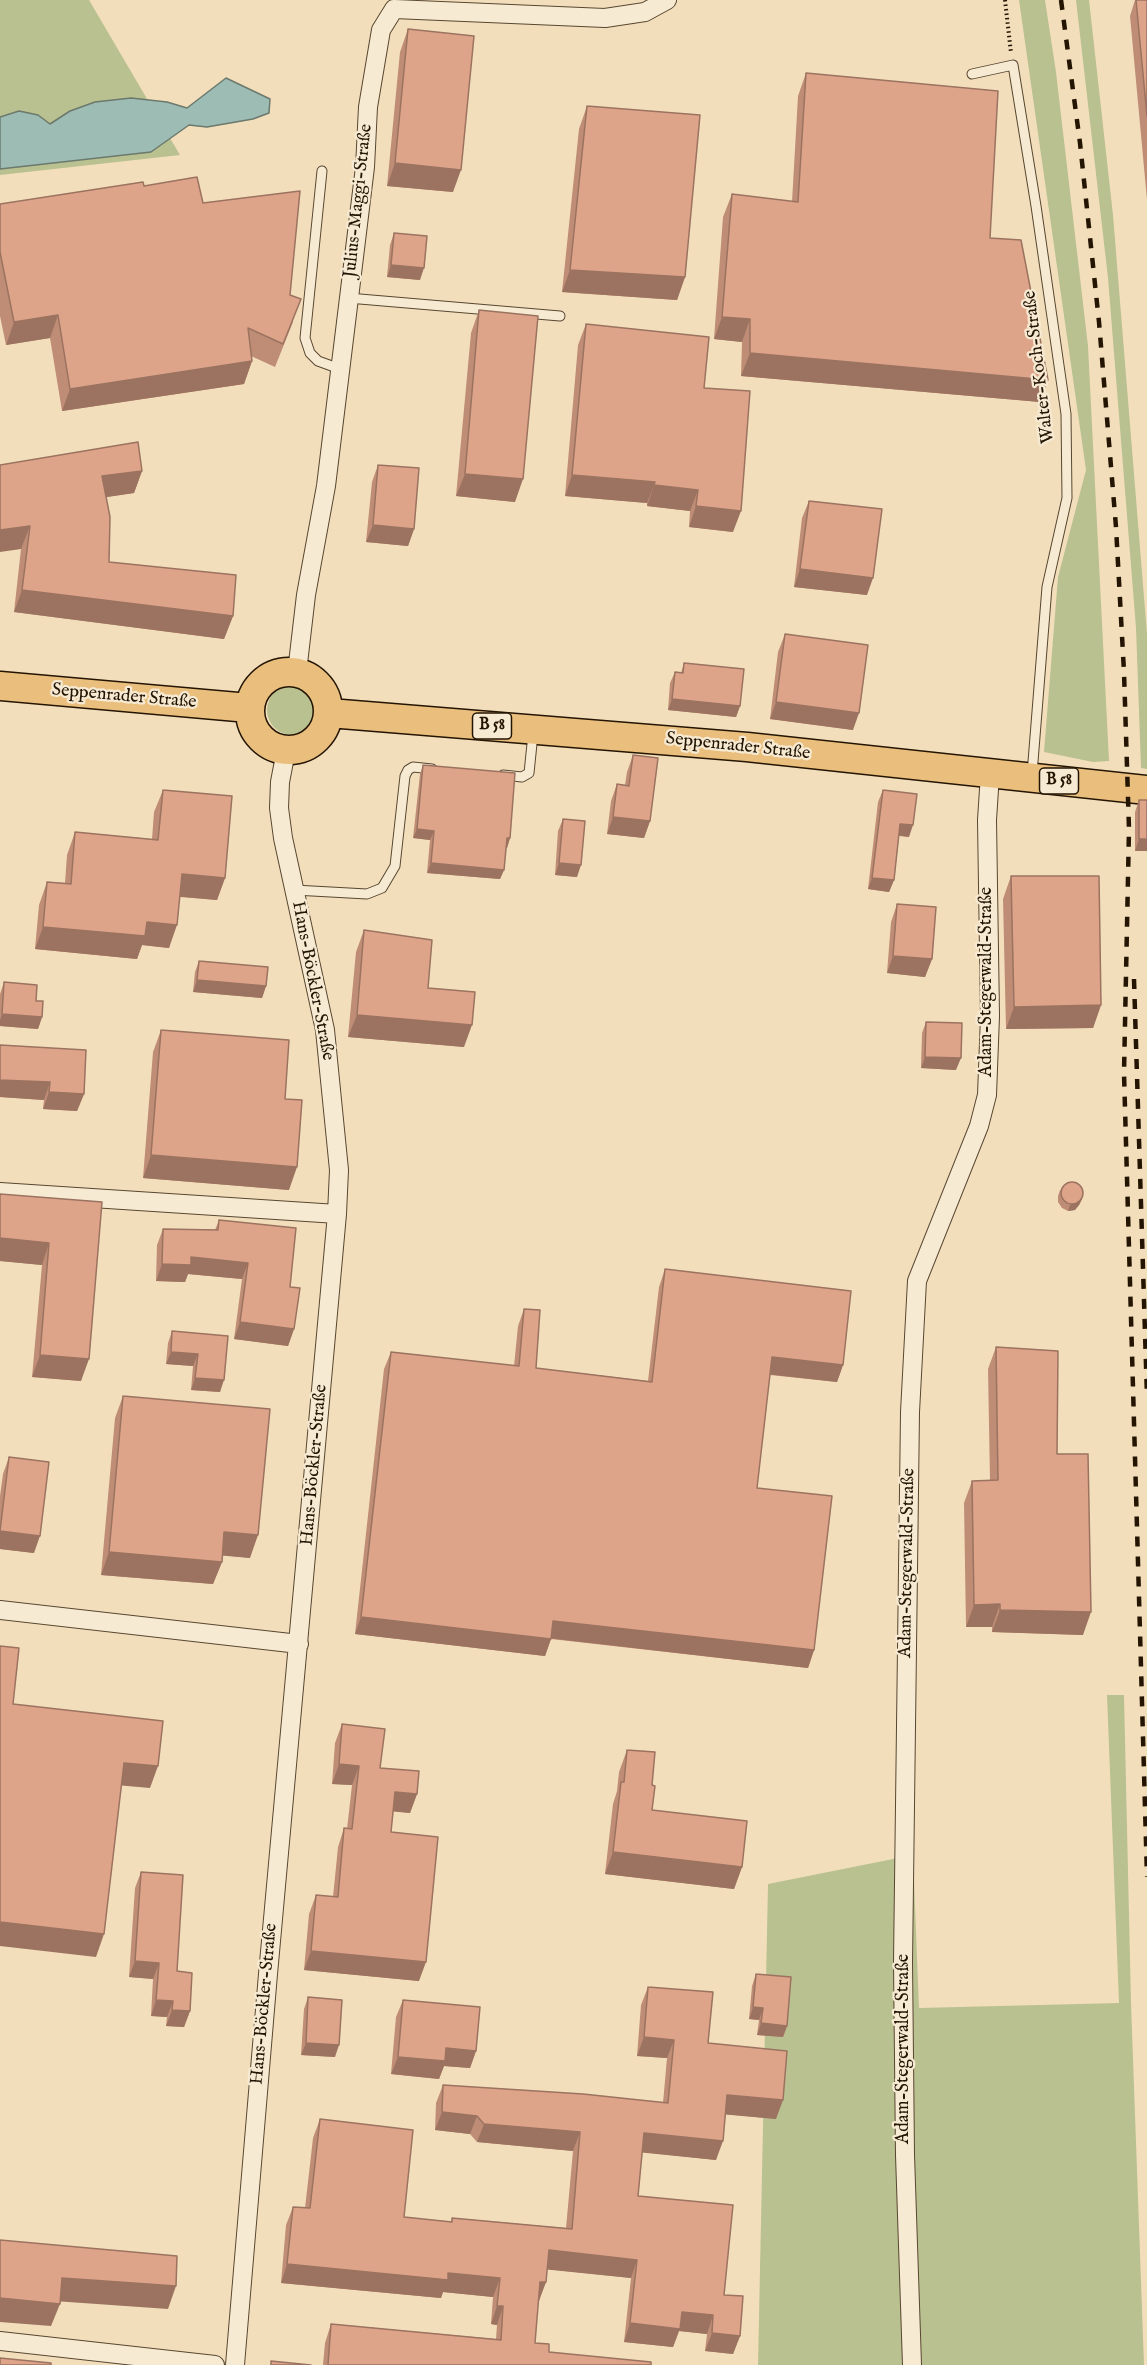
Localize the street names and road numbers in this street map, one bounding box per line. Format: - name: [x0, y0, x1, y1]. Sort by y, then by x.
- street label: Julius-Maggi-Straße: [340, 123, 378, 279]
- street label: Walter-Koch-Straße: [1020, 289, 1060, 445]
- street label: Seppenrader Straße: [51, 680, 197, 714]
- road number: B 58: [472, 713, 512, 739]
- street label: Seppenrader Straße: [665, 729, 811, 765]
- road number: B 58: [1040, 768, 1078, 794]
- street label: Adam-Stegerwald-Straße: [976, 887, 998, 1077]
- street label: Hans-Böckler-Straße: [286, 899, 338, 1063]
- street label: Hans-Böckler-Straße: [297, 1383, 333, 1547]
- street label: Adam-Stegerwald-Straße: [896, 1468, 920, 1658]
- street label: Hans-Böckler-Straße: [247, 1922, 283, 2086]
- street label: Adam-Stegerwald-Straße: [893, 1954, 915, 2144]

